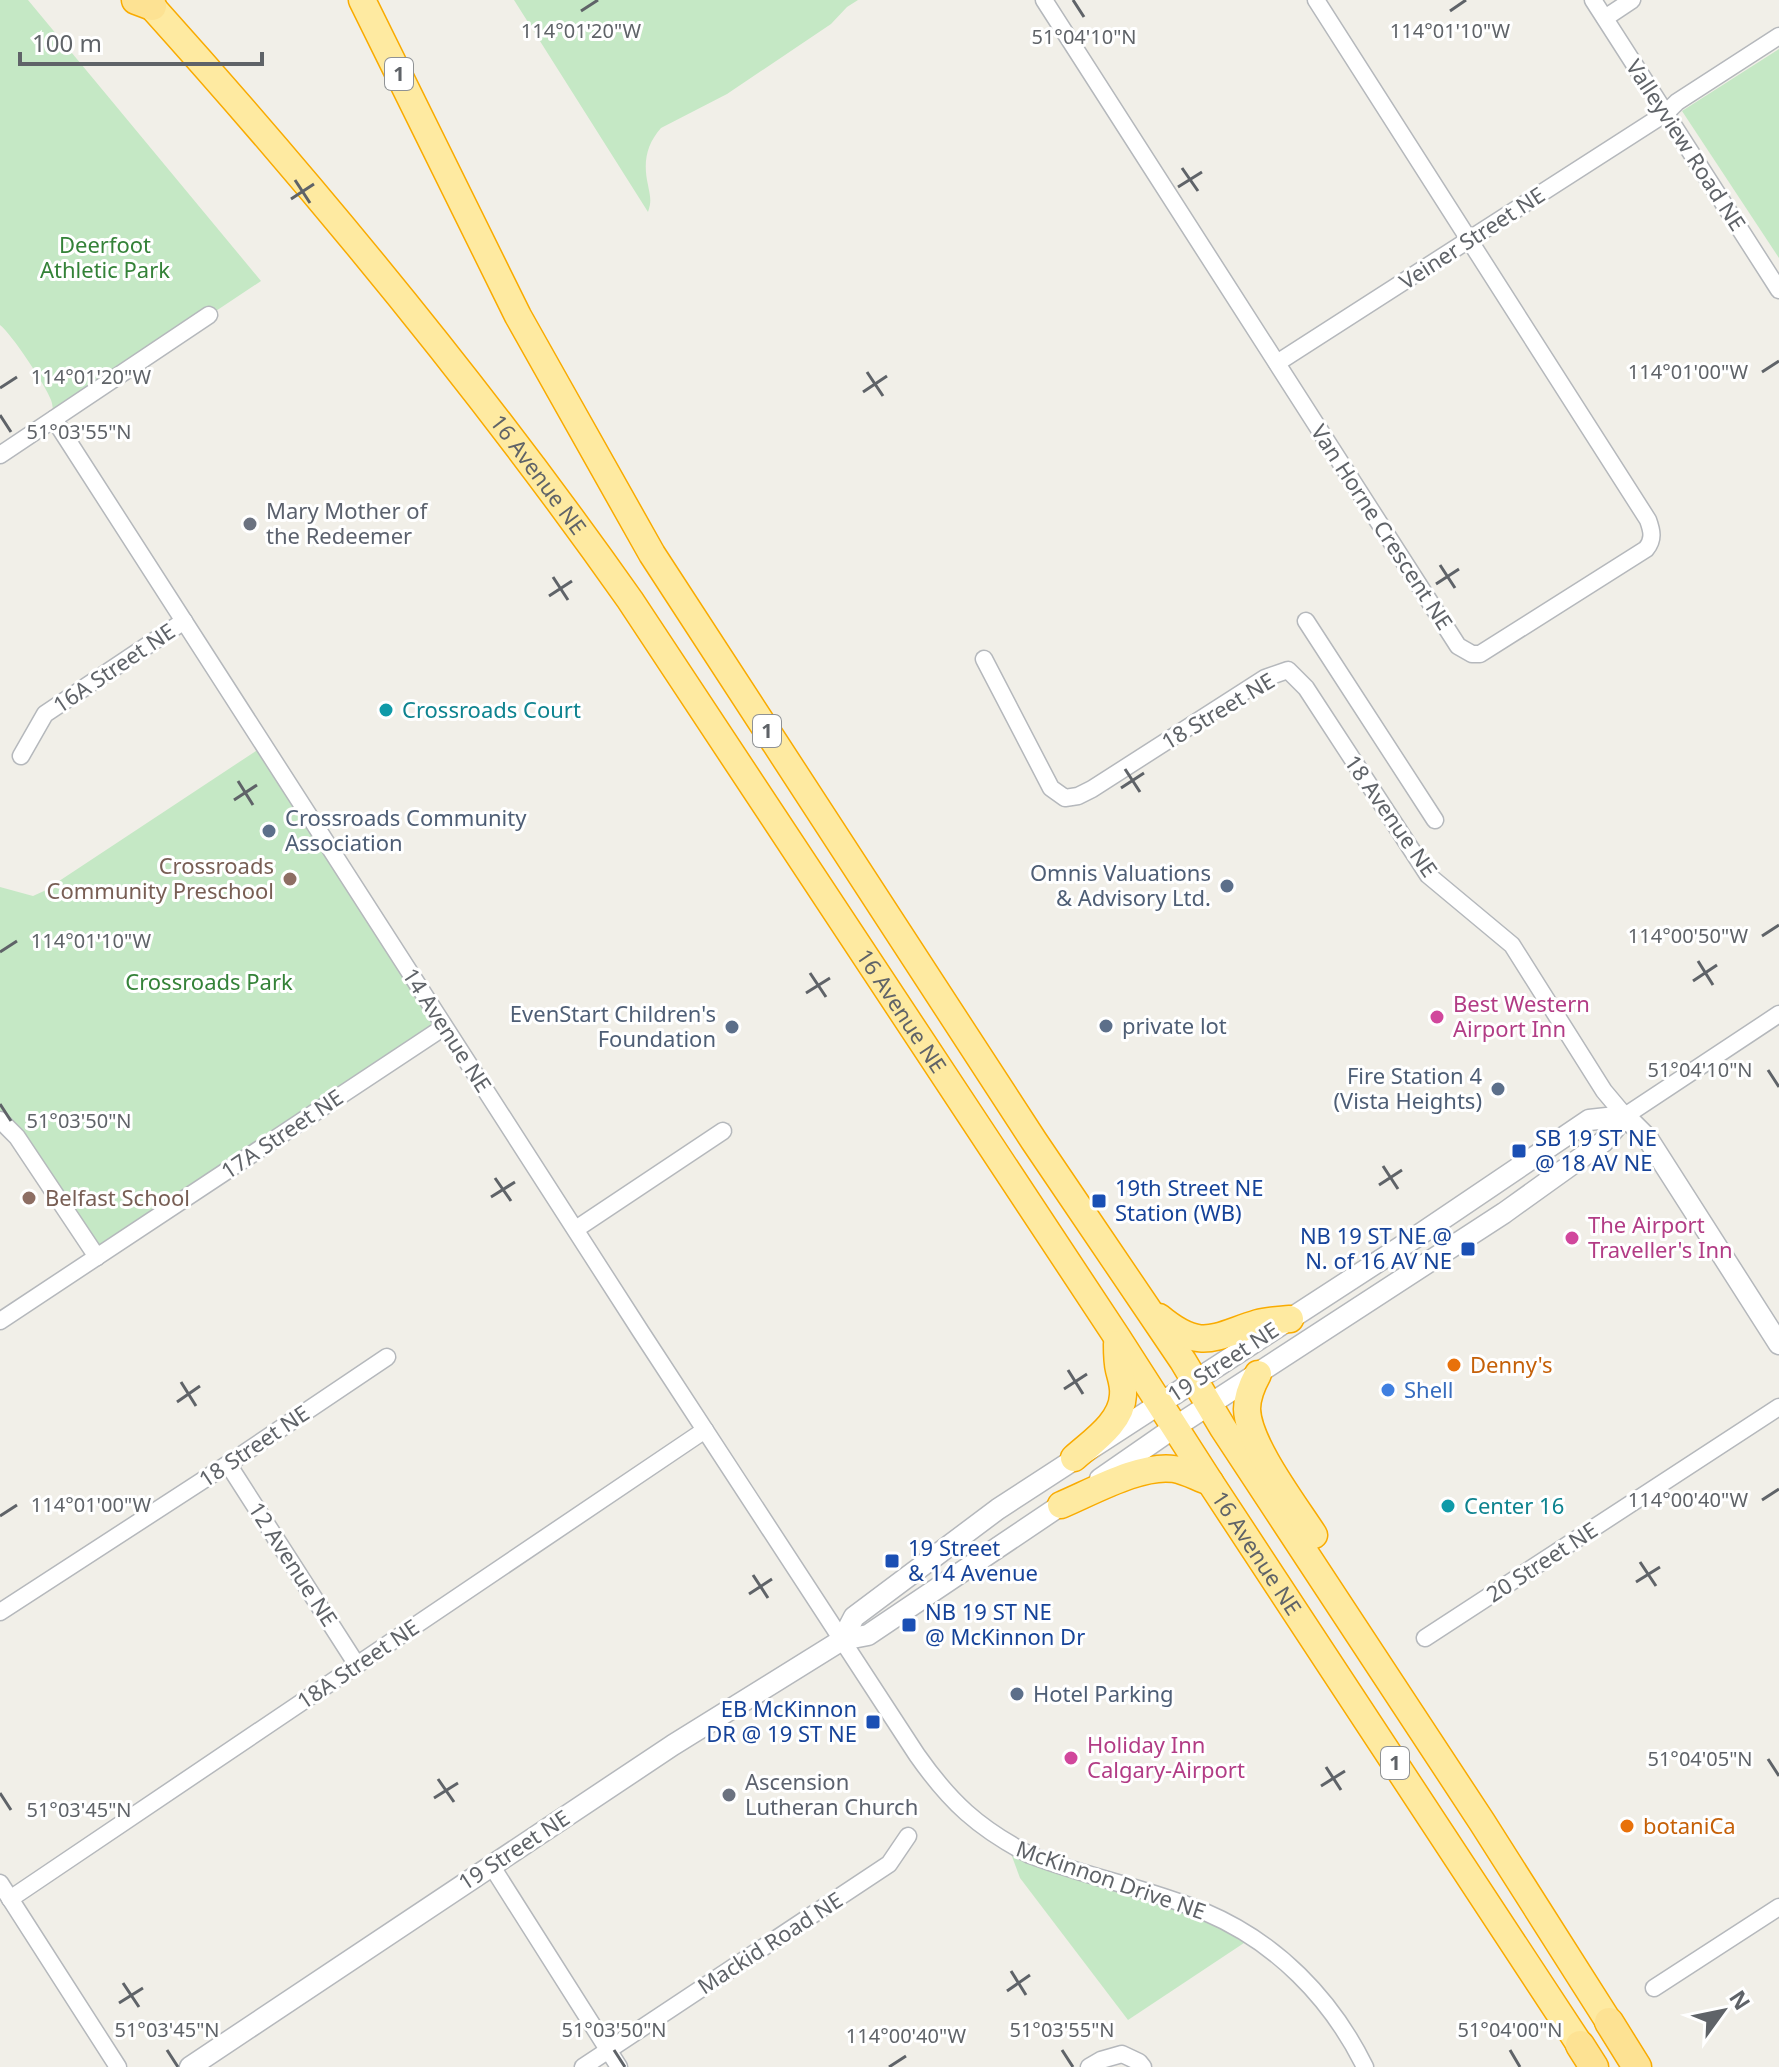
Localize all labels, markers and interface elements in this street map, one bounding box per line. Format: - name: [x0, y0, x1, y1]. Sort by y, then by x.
- scale bar: [20, 16, 262, 66]
- text: 114°01'20"W: [521, 17, 642, 44]
- text: 114°01'10"W: [1390, 17, 1511, 44]
- text: 51°04'10"N: [1031, 23, 1137, 50]
- text: 100 m: [32, 26, 102, 59]
- street label: Valleyview Road NE: [1620, 53, 1754, 236]
- road number: 1: [385, 58, 413, 90]
- street label: Veiner Street NE: [1393, 179, 1550, 295]
- park label: Deerfoot Athletic Park: [40, 229, 170, 284]
- text: 114°01'00"W: [1628, 358, 1749, 385]
- text: 114°01'20"W: [31, 363, 152, 390]
- street label: 16 Avenue NE: [484, 408, 594, 540]
- text: 51°03'55"N: [26, 418, 132, 445]
- street label: Van Horne Crescent NE: [1305, 418, 1461, 635]
- place label: Mary Mother of the Redeemer: [266, 495, 429, 550]
- marker: Mary Mother of the Redeemer: [241, 515, 259, 533]
- street label: 16A Street NE: [47, 615, 180, 719]
- street label: 18 Street NE: [1155, 665, 1280, 756]
- place label: Crossroads Court: [402, 694, 581, 724]
- marker: Crossroads Court: [377, 701, 395, 719]
- road number: 1: [753, 715, 781, 747]
- street label: 18 Avenue NE: [1339, 748, 1445, 883]
- place label: Crossroads Community Association: [285, 802, 527, 857]
- marker: Crossroads Community Association: [260, 822, 278, 840]
- place label: Crossroads Community Preschool: [47, 850, 274, 905]
- place label: Omnis Valuations & Advisory Ltd.: [1030, 857, 1211, 912]
- marker: Crossroads Community Preschool: [281, 870, 299, 888]
- marker: Omnis Valuations & Advisory Ltd.: [1218, 877, 1236, 895]
- text: 114°00'50"W: [1628, 922, 1749, 949]
- text: 114°01'10"W: [31, 927, 152, 954]
- street label: 16 Avenue NE: [851, 943, 954, 1078]
- street label: 14 Avenue NE: [396, 961, 499, 1098]
- park label: Crossroads Park: [125, 966, 293, 996]
- place label: Best Western Airport Inn: [1453, 988, 1590, 1043]
- place label: EvenStart Children's Foundation: [510, 998, 716, 1053]
- marker: Best Western Airport Inn: [1428, 1008, 1446, 1026]
- place label: private lot: [1122, 1010, 1227, 1040]
- marker: private lot: [1097, 1017, 1115, 1035]
- marker: EvenStart Children's Foundation: [723, 1018, 741, 1036]
- text: 51°04'10"N: [1647, 1056, 1753, 1083]
- place label: Fire Station 4 (Vista Heights): [1333, 1060, 1482, 1115]
- marker: Fire Station 4 (Vista Heights): [1489, 1080, 1507, 1098]
- street label: 17A Street NE: [215, 1081, 348, 1185]
- text: 51°03'50"N: [26, 1107, 132, 1134]
- place label: SB 19 ST NE @ 18 AV NE: [1535, 1122, 1657, 1177]
- marker: SB 19 ST NE @ 18 AV NE: [1510, 1142, 1528, 1160]
- place label: 19th Street NE Station (WB): [1115, 1172, 1264, 1227]
- place label: Belfast School: [45, 1182, 190, 1212]
- marker: Belfast School: [20, 1189, 38, 1207]
- marker: 19th Street NE Station (WB): [1090, 1192, 1108, 1210]
- place label: The Airport Traveller's Inn: [1588, 1209, 1733, 1264]
- place label: NB 19 ST NE @ N. of 16 AV NE: [1300, 1220, 1452, 1275]
- marker: The Airport Traveller's Inn: [1563, 1229, 1581, 1247]
- marker: NB 19 ST NE @ N. of 16 AV NE: [1459, 1240, 1477, 1258]
- street label: 19 Street NE: [1161, 1314, 1284, 1408]
- place label: Denny's: [1470, 1349, 1553, 1379]
- marker: Denny's: [1445, 1356, 1463, 1374]
- place label: Shell: [1404, 1374, 1453, 1404]
- marker: Shell: [1379, 1381, 1397, 1399]
- street label: 18 Street NE: [192, 1397, 314, 1493]
- street label: 16 Avenue NE: [1206, 1485, 1309, 1620]
- text: 114°00'40"W: [1628, 1486, 1749, 1513]
- place label: Center 16: [1464, 1490, 1564, 1520]
- text: 114°01'00"W: [31, 1491, 152, 1518]
- street label: 12 Avenue NE: [242, 1495, 345, 1632]
- marker: Center 16: [1439, 1497, 1457, 1515]
- street label: 20 Street NE: [1480, 1514, 1603, 1608]
- place label: 19 Street & 14 Avenue: [908, 1532, 1038, 1587]
- marker: 19 Street & 14 Avenue: [883, 1552, 901, 1570]
- place label: NB 19 ST NE @ McKinnon Dr: [925, 1596, 1085, 1651]
- street label: 18A Street NE: [291, 1611, 424, 1715]
- marker: NB 19 ST NE @ McKinnon Dr: [900, 1616, 918, 1634]
- place label: Hotel Parking: [1033, 1678, 1174, 1708]
- marker: Hotel Parking: [1008, 1685, 1026, 1703]
- place label: EB McKinnon DR @ 19 ST NE: [706, 1693, 857, 1748]
- marker: EB McKinnon DR @ 19 ST NE: [864, 1713, 882, 1731]
- place label: Holiday Inn Calgary-Airport: [1087, 1729, 1245, 1784]
- text: 51°04'05"N: [1647, 1745, 1753, 1772]
- road number: 1: [1381, 1747, 1409, 1779]
- marker: Holiday Inn Calgary-Airport: [1062, 1749, 1080, 1767]
- place label: Ascension Lutheran Church: [745, 1766, 918, 1821]
- marker: Ascension Lutheran Church: [720, 1786, 738, 1804]
- text: 51°03'45"N: [26, 1796, 132, 1823]
- street label: 19 Street NE: [452, 1802, 575, 1896]
- place label: botaniCa: [1643, 1810, 1736, 1840]
- marker: botaniCa: [1618, 1817, 1636, 1835]
- street label: McKinnon Drive NE: [1012, 1833, 1210, 1926]
- street label: Mackid Road NE: [691, 1884, 848, 2000]
- north arrow: [1683, 1971, 1763, 2051]
- text: N: [1723, 1984, 1758, 2015]
- text: 51°03'45"N: [114, 2016, 220, 2043]
- text: 51°03'50"N: [561, 2016, 667, 2043]
- text: 51°03'55"N: [1009, 2016, 1115, 2043]
- text: 51°04'00"N: [1457, 2016, 1563, 2043]
- text: 114°00'40"W: [846, 2022, 967, 2049]

